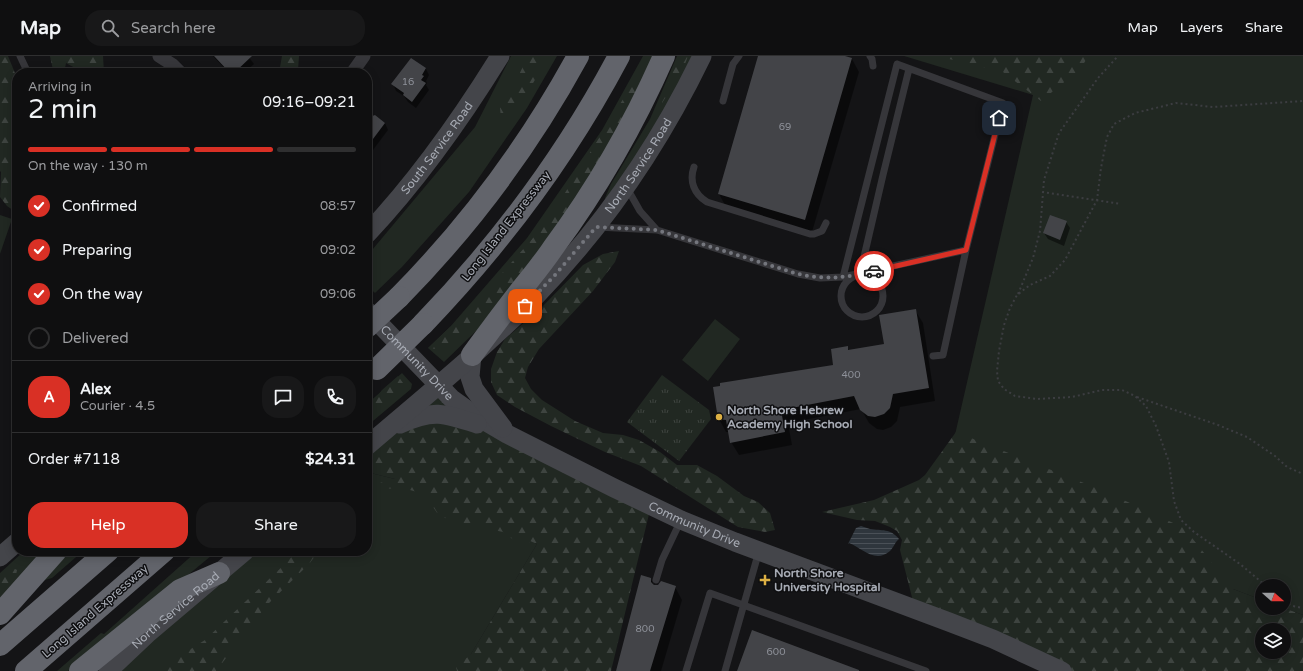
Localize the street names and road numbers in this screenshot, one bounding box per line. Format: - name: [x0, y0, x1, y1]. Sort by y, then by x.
- street label: South Service Road: [398, 99, 476, 197]
- street label: North Service Road: [602, 116, 675, 216]
- street label: Long Island Expressway: [459, 168, 554, 284]
- street label: Community Drive: [378, 322, 457, 403]
- street label: Community Drive: [646, 499, 743, 551]
- street label: Long Island Expressway: [39, 561, 151, 661]
- street label: North Service Road: [129, 569, 222, 652]

